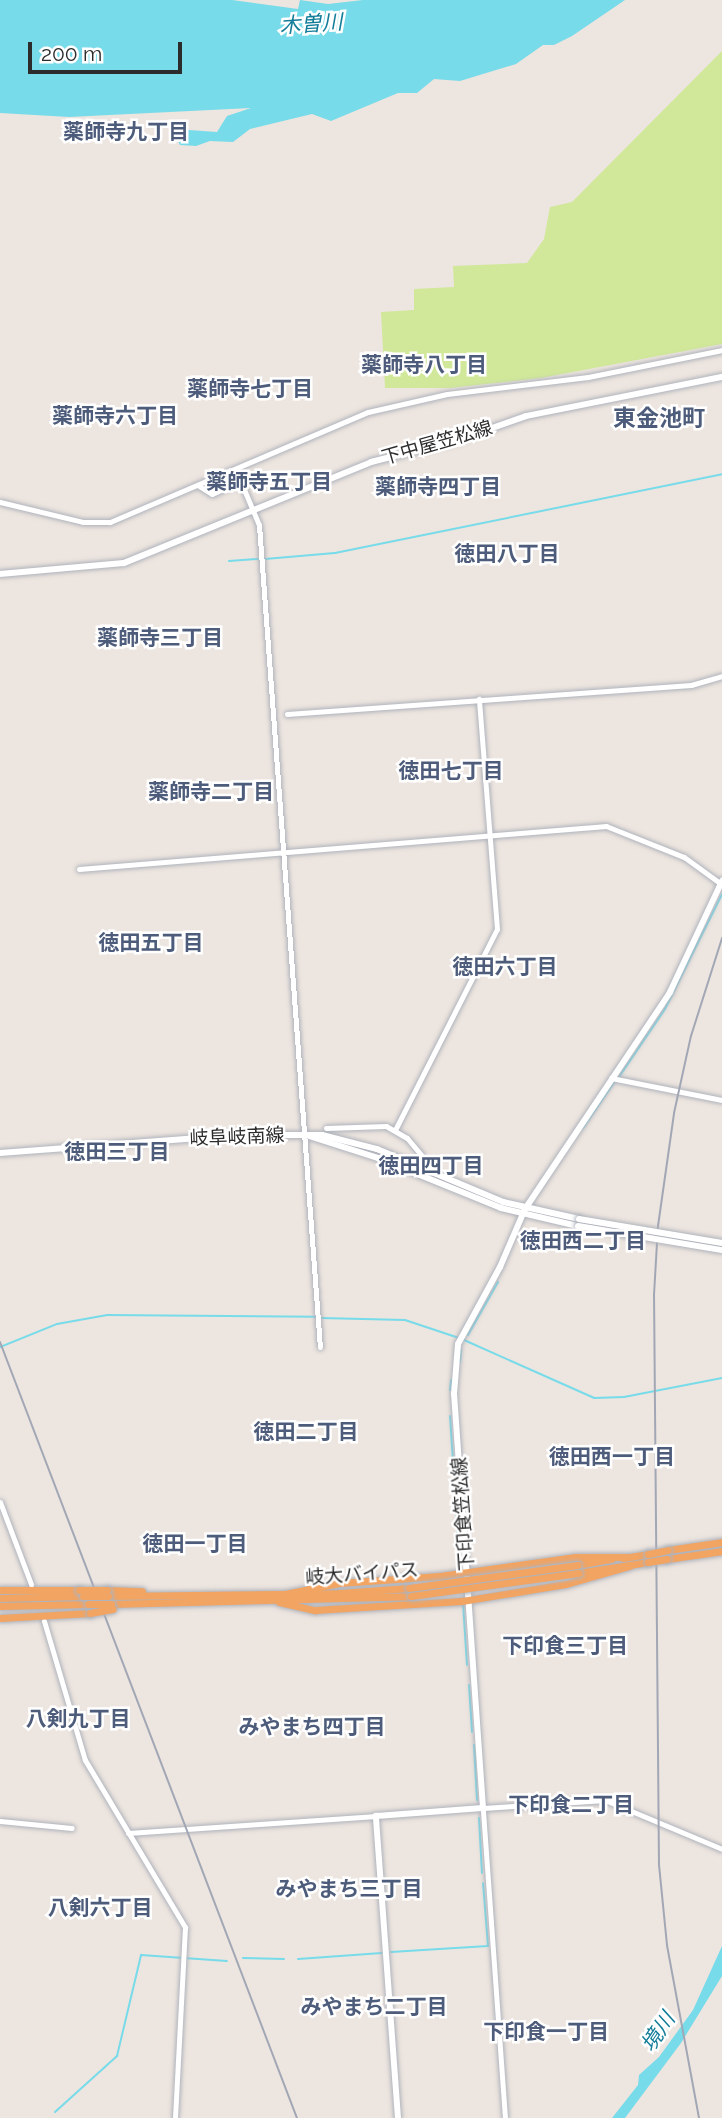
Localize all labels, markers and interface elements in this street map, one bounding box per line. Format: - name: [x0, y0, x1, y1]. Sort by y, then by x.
- water label: 木曽川: [279, 9, 343, 39]
- scale bar: [32, 28, 186, 72]
- text: 200 m: [41, 41, 102, 66]
- district label: 薬師寺九丁目: [63, 119, 189, 145]
- district label: 薬師寺八丁目: [361, 352, 487, 378]
- district label: 薬師寺七丁目: [187, 376, 313, 402]
- district label: 薬師寺六丁目: [52, 403, 178, 429]
- district label: 東金池町: [613, 404, 705, 432]
- street label: 下中屋笠松線: [379, 416, 495, 470]
- district label: 薬師寺五丁目: [206, 469, 332, 495]
- district label: 薬師寺四丁目: [375, 474, 501, 500]
- district label: 徳田八丁目: [455, 541, 559, 567]
- district label: 薬師寺三丁目: [97, 625, 223, 651]
- district label: 徳田七丁目: [399, 758, 503, 784]
- district label: 薬師寺二丁目: [148, 779, 274, 805]
- district label: 徳田五丁目: [99, 930, 203, 956]
- district label: 徳田六丁目: [453, 954, 557, 980]
- street label: 岐阜岐南線: [189, 1124, 285, 1150]
- district label: 徳田三丁目: [65, 1139, 169, 1165]
- district label: 徳田四丁目: [379, 1153, 483, 1179]
- district label: 徳田西二丁目: [520, 1228, 646, 1254]
- district label: 徳田二丁目: [254, 1419, 358, 1445]
- district label: 徳田西一丁目: [549, 1444, 675, 1470]
- street label: 下印食笠松線: [448, 1456, 478, 1572]
- district label: 徳田一丁目: [143, 1531, 247, 1557]
- street label: 岐大バイパス: [304, 1559, 420, 1589]
- district label: 下印食三丁目: [502, 1633, 628, 1659]
- district label: 八剣九丁目: [26, 1706, 130, 1732]
- district label: みやまち四丁目: [239, 1714, 385, 1740]
- district label: 下印食二丁目: [508, 1792, 634, 1818]
- district label: みやまち三丁目: [276, 1876, 422, 1902]
- district label: 八剣六丁目: [48, 1895, 152, 1921]
- district label: みやまち二丁目: [301, 1994, 447, 2020]
- water label: 境川: [636, 2008, 680, 2056]
- district label: 下印食一丁目: [483, 2019, 609, 2045]

